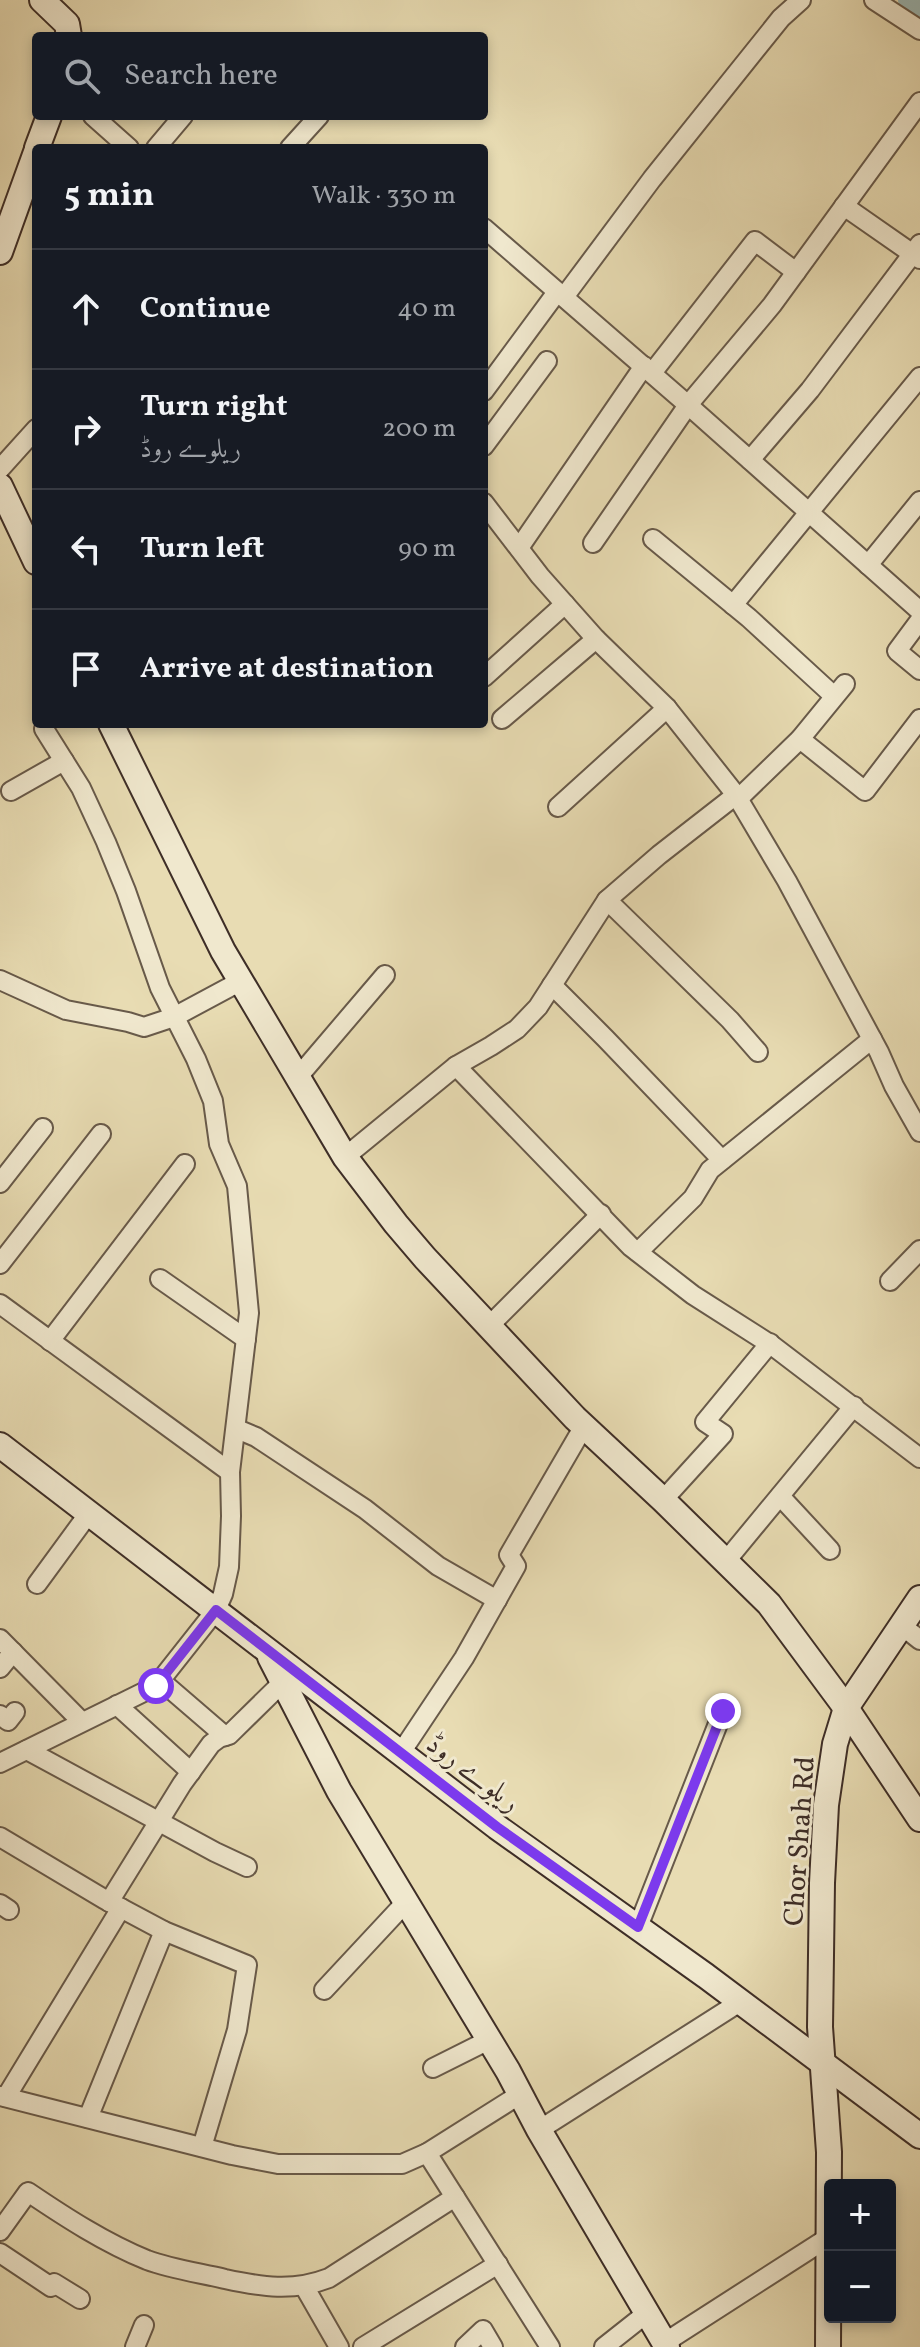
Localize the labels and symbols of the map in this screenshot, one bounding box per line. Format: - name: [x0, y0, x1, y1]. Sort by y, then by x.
- route start: [138, 1668, 174, 1704]
- route end: [705, 1693, 741, 1729]
- street label: ریلوے روڈ: [417, 1726, 528, 1822]
- street label: Chor Shah Rd: [775, 1755, 826, 1927]

